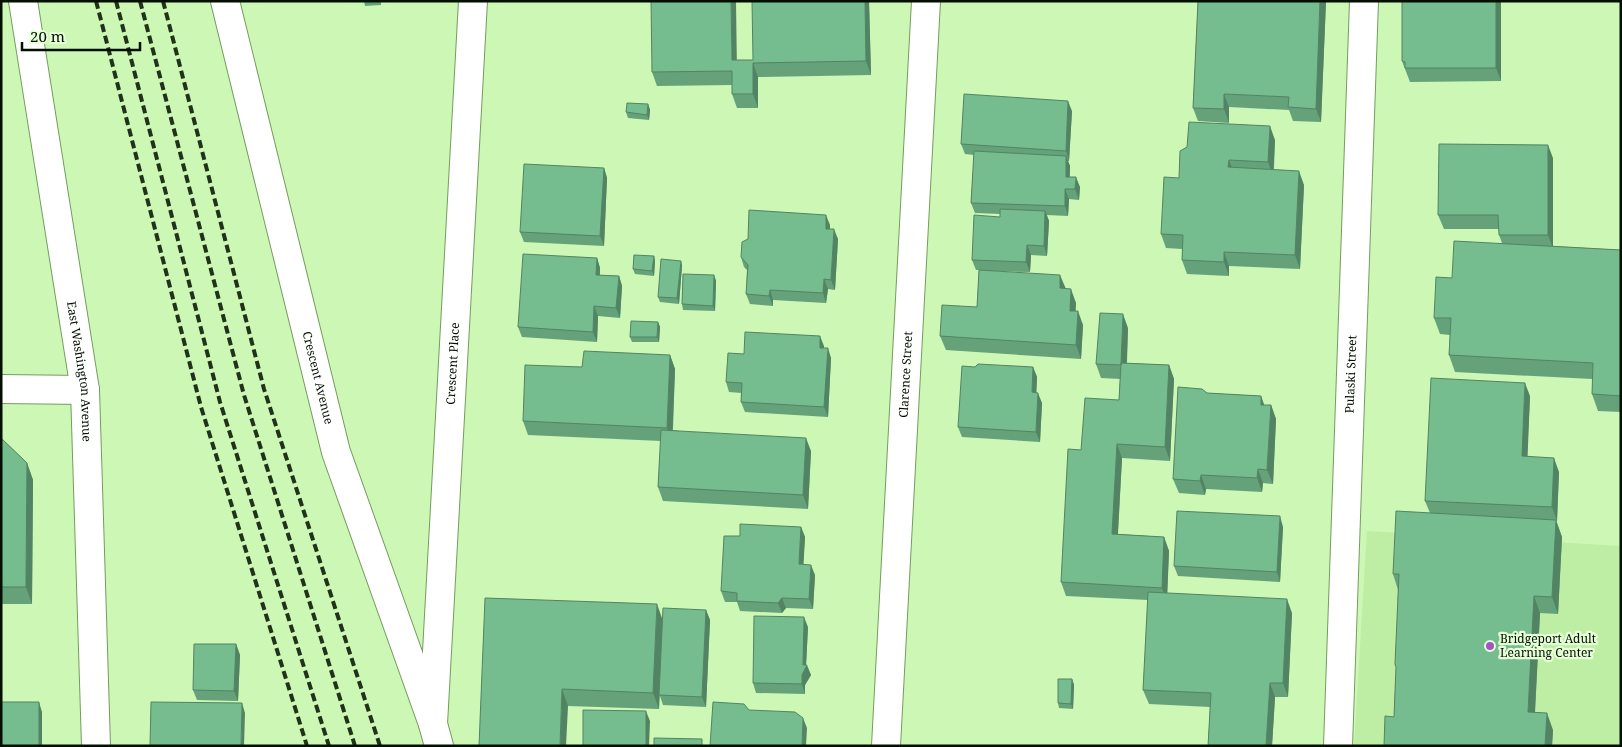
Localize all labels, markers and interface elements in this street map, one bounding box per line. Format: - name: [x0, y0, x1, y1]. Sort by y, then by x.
- scale bar: [22, 20, 140, 52]
- text: 20 m: [30, 26, 65, 46]
- street label: East Washington Avenue: [63, 300, 96, 442]
- street label: Crescent Place: [442, 322, 463, 405]
- street label: Crescent Avenue: [299, 329, 338, 426]
- street label: Clarence Street: [895, 331, 916, 418]
- street label: Pulaski Street: [1341, 335, 1360, 414]
- place label: Bridgeport Adult Learning Center: [1500, 630, 1596, 661]
- marker: Bridgeport Adult Learning Center: [1484, 640, 1496, 652]

